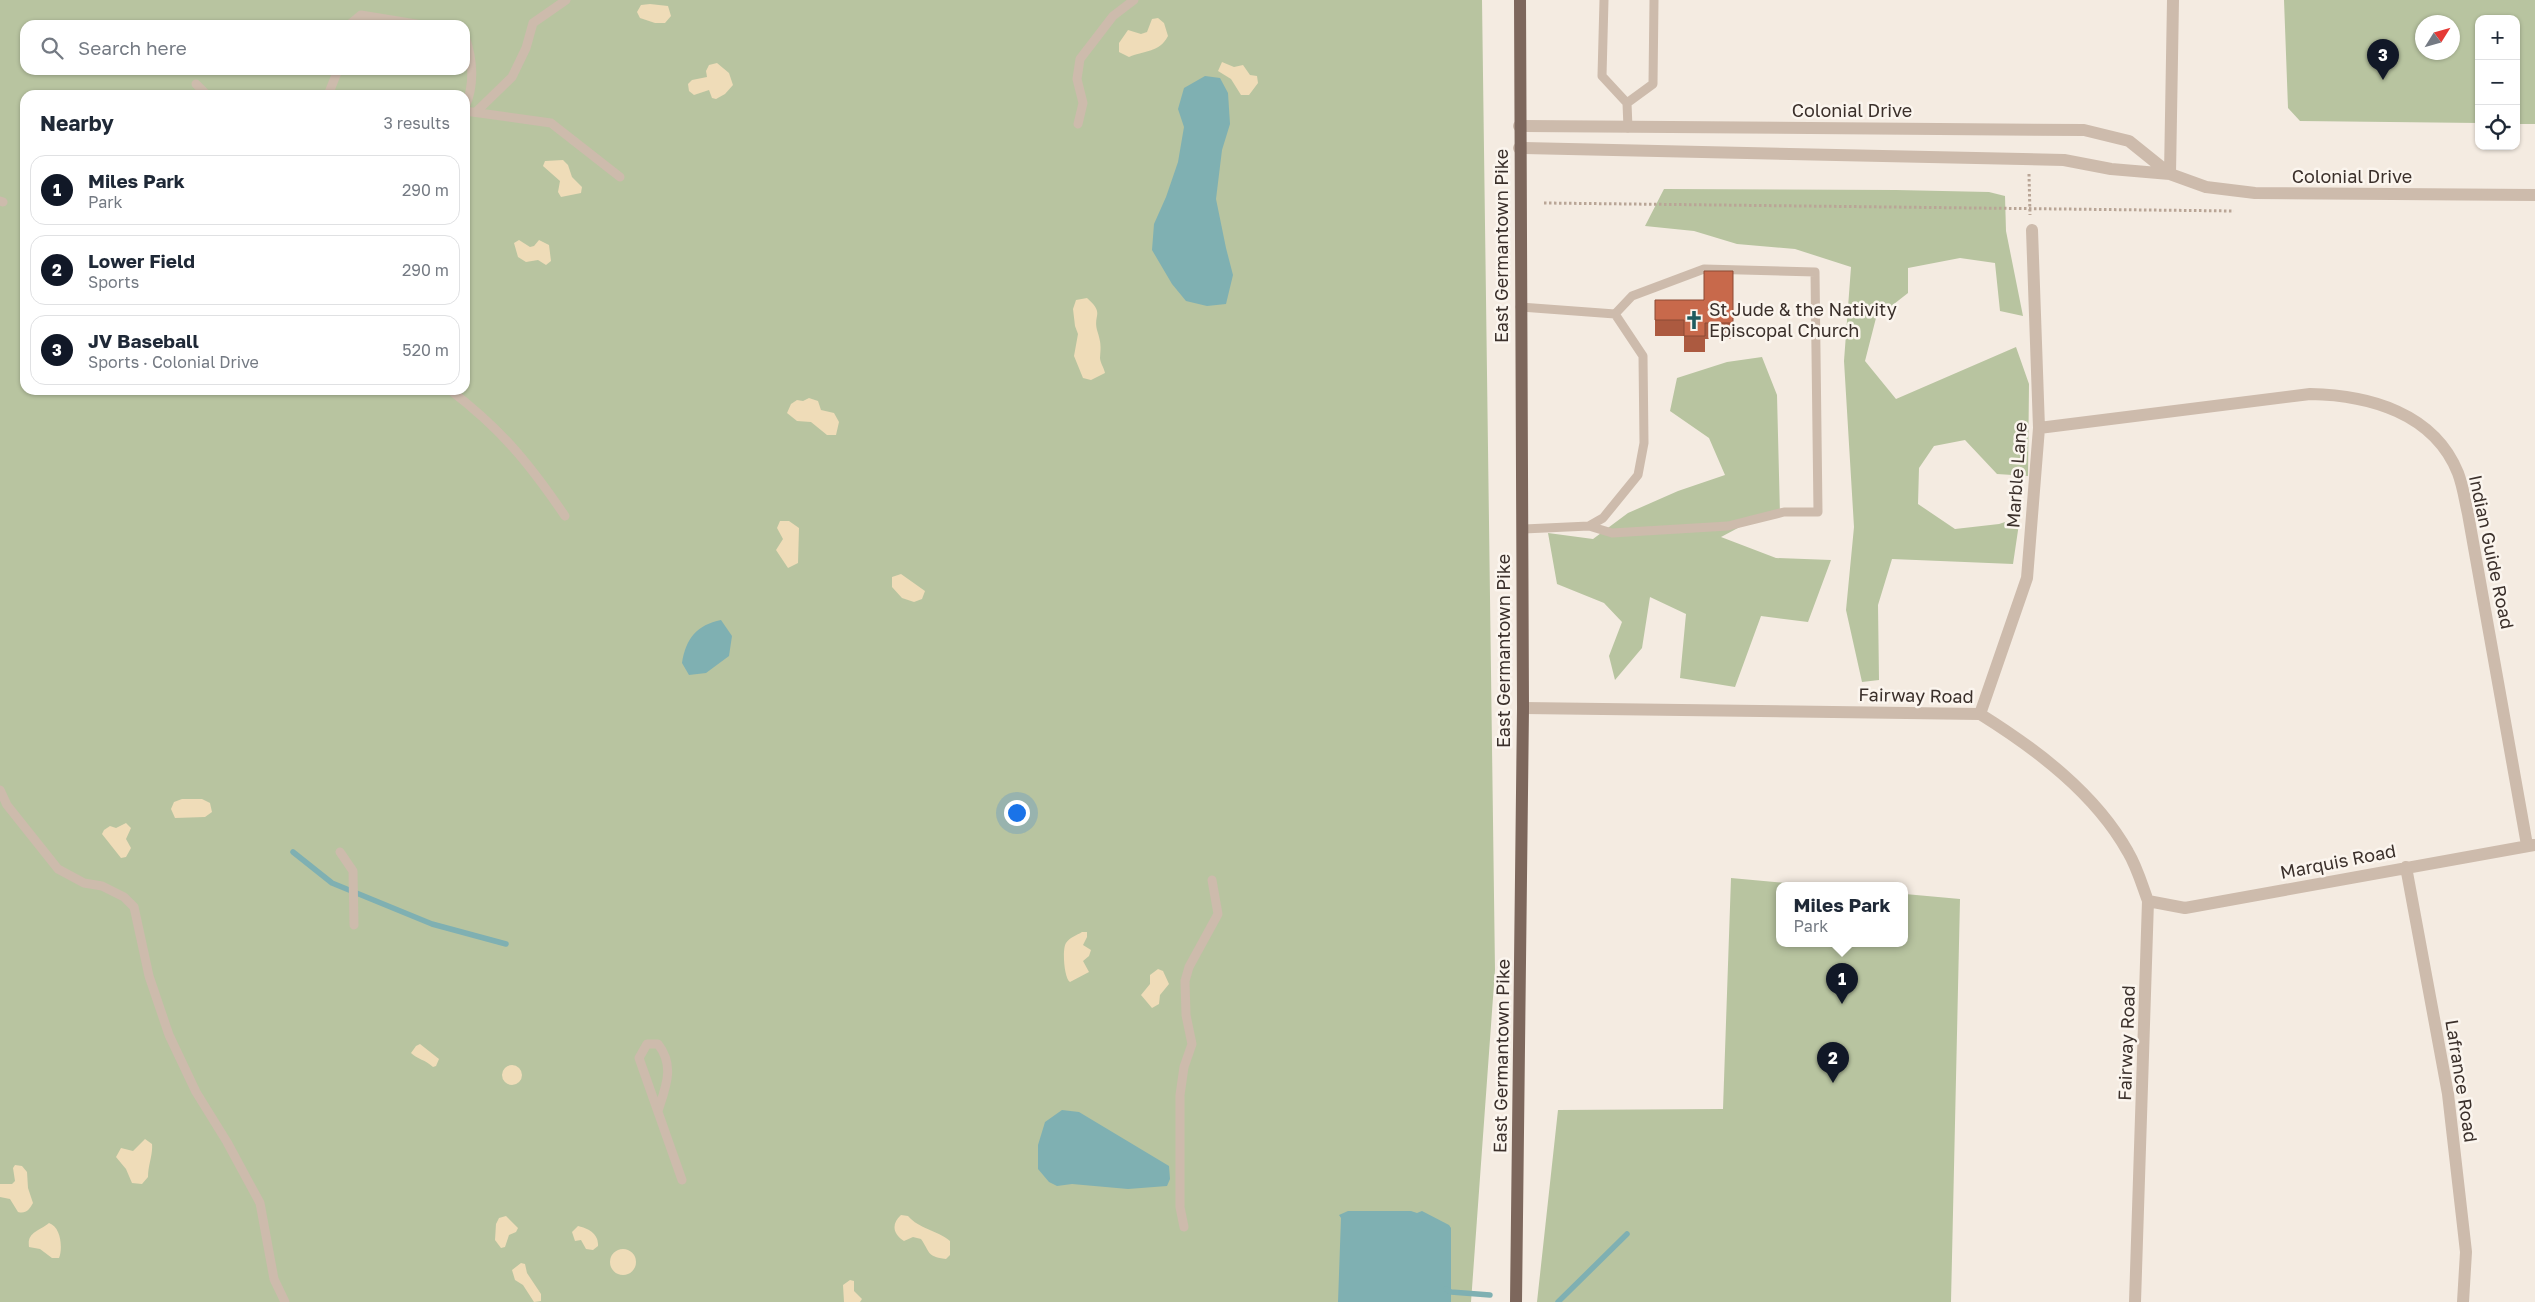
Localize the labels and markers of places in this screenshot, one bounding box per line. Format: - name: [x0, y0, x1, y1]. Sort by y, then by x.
- pin: 3: [2367, 39, 2399, 80]
- place label: St Jude & the Nativity Episcopal Church: [1709, 298, 1897, 341]
- church icon: St Jude & the Nativity Episcopal Church: [1683, 309, 1705, 331]
- pin: 1: [1826, 963, 1858, 1004]
- pin: 2: [1817, 1042, 1849, 1083]

